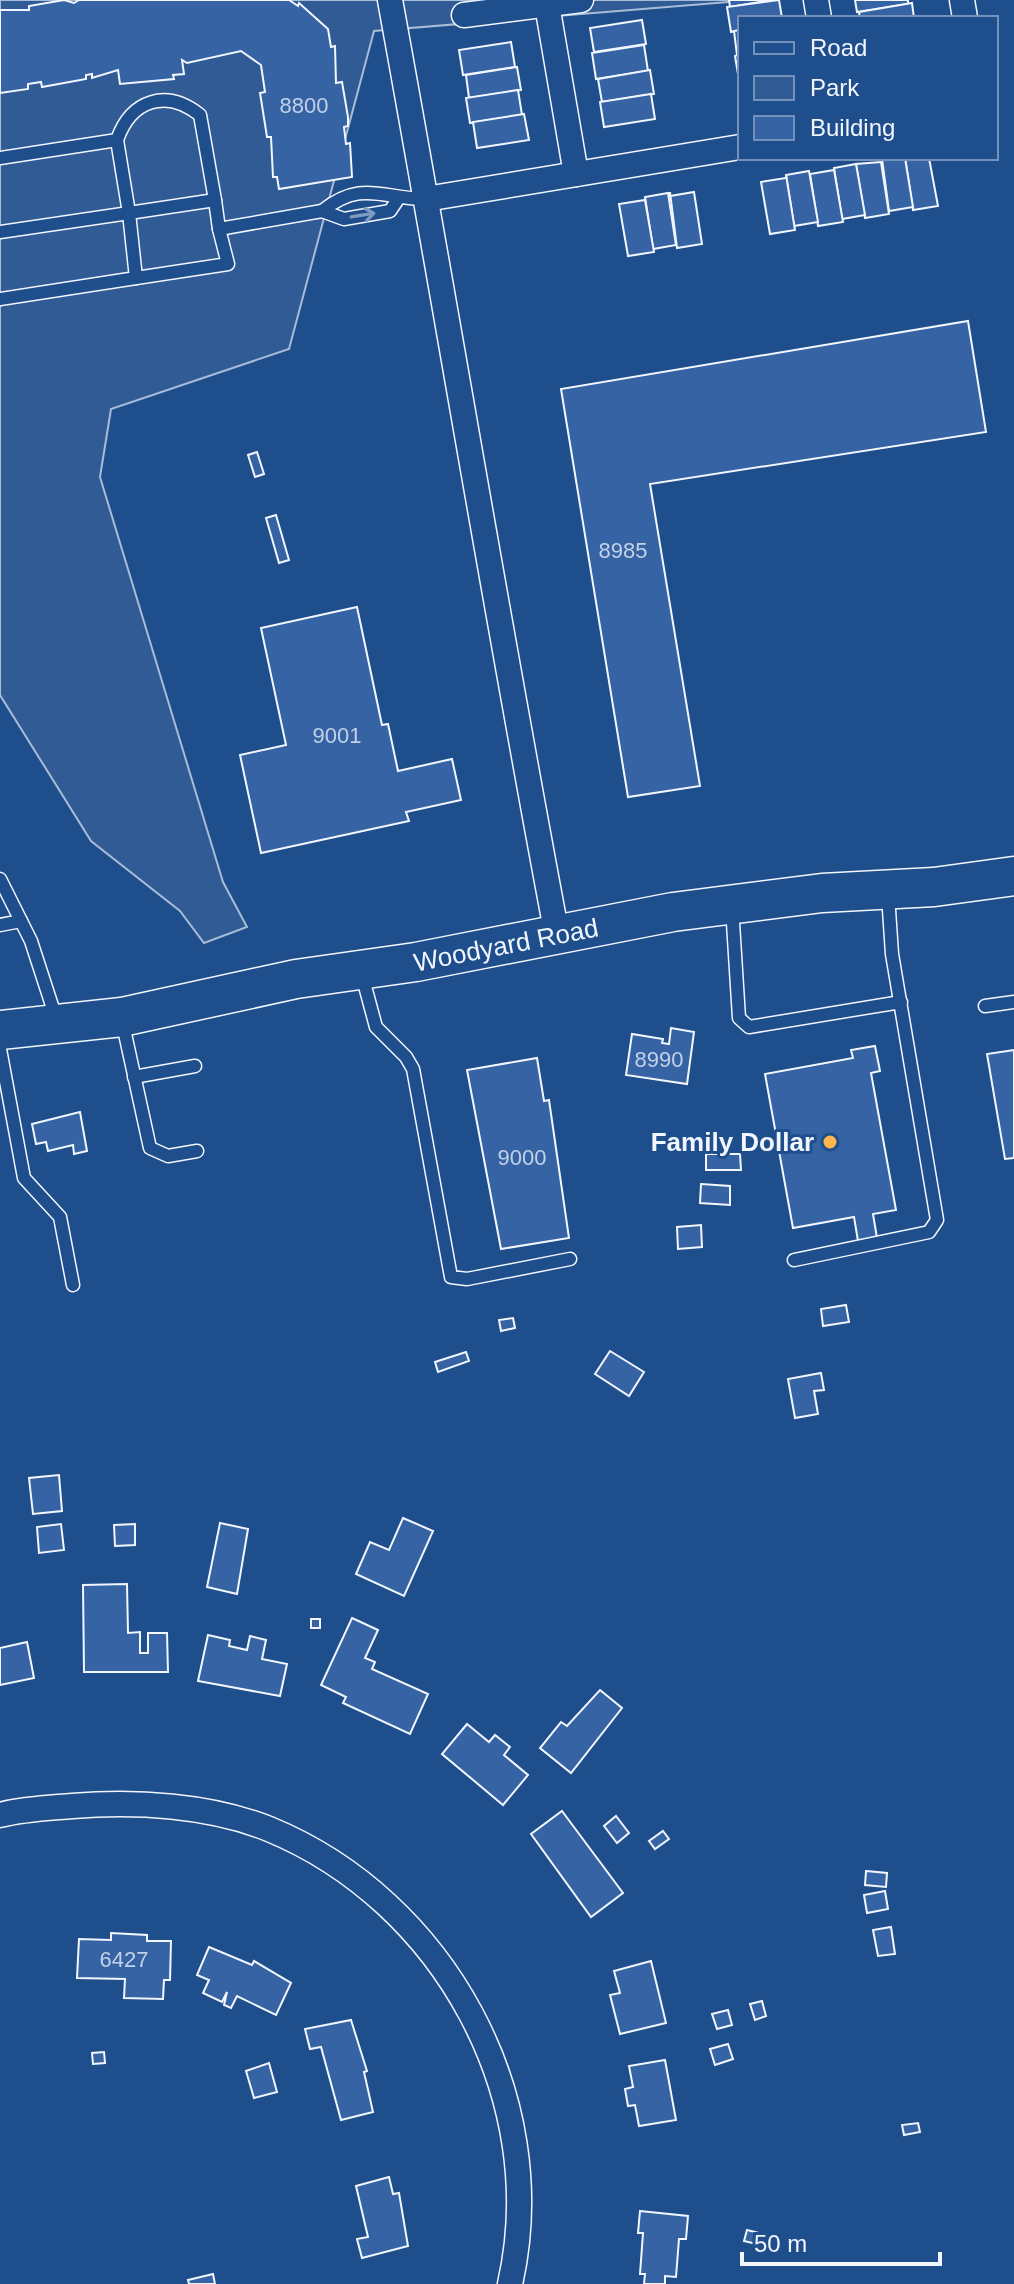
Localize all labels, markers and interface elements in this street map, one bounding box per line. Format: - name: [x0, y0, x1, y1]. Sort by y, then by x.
- legend: [738, 16, 998, 160]
- text: Road: [810, 34, 867, 61]
- text: Park: [810, 74, 860, 101]
- house number: 8800: [280, 93, 328, 118]
- text: Building: [810, 114, 895, 141]
- one-way arrow: [349, 207, 375, 222]
- house number: 8985: [599, 538, 647, 563]
- house number: 9001: [313, 723, 361, 748]
- street label: Woodyard Road: [411, 912, 601, 978]
- house number: 8990: [635, 1047, 683, 1072]
- place label: Family Dollar: [651, 1127, 814, 1157]
- marker: Family Dollar: [821, 1133, 839, 1151]
- house number: 9000: [498, 1145, 546, 1170]
- house number: 6427: [100, 1947, 148, 1972]
- scale bar: [742, 2216, 940, 2266]
- text: 50 m: [754, 2230, 807, 2257]

